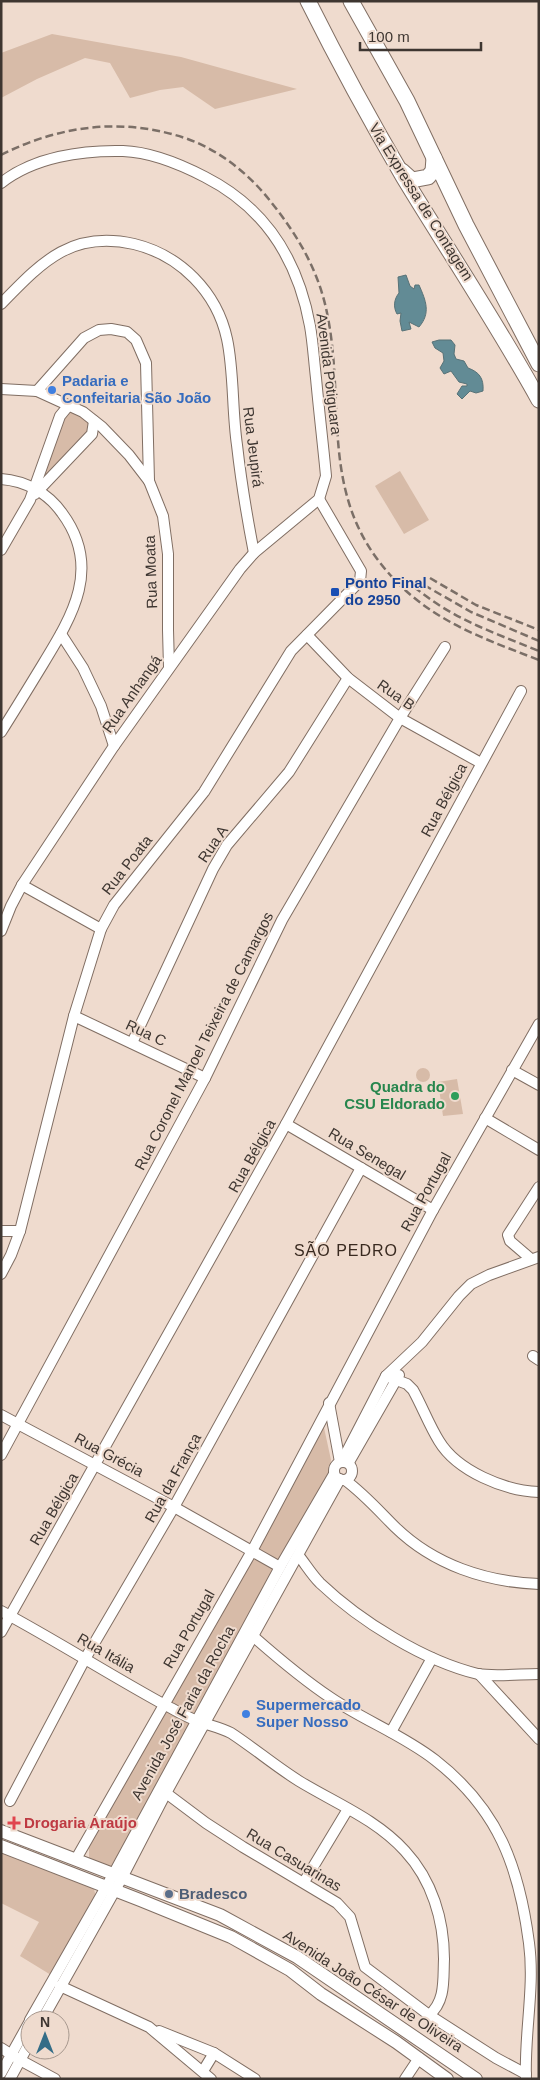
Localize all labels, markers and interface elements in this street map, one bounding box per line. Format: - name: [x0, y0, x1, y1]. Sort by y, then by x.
- scale bar: [360, 20, 481, 52]
- text: 100 m: [368, 28, 410, 45]
- street label: Via Expressa de Contagem: [366, 120, 477, 284]
- street label: Avenida Potiguara: [314, 312, 345, 436]
- place label: Padaria e Confeitaria São João: [62, 372, 211, 406]
- marker: Padaria e Confeitaria São João: [46, 384, 58, 396]
- street label: Rua Jeupirá: [240, 406, 267, 489]
- street label: Rua Moata: [141, 534, 160, 609]
- place label: Ponto Final do 2950: [345, 574, 427, 608]
- marker: Ponto Final do 2950: [329, 586, 341, 598]
- street label: Rua Anhangá: [99, 651, 165, 736]
- street label: Rua B: [374, 676, 418, 714]
- street label: Rua Bélgica: [417, 759, 470, 839]
- street label: Rua A: [194, 822, 231, 865]
- street label: Rua Poata: [98, 831, 156, 898]
- street label: Rua Coronel Manoel Teixeira de Camargos: [131, 909, 276, 1173]
- street label: Rua C: [123, 1016, 169, 1049]
- place label: Quadra do CSU Eldorado: [344, 1078, 445, 1112]
- marker: Quadra do CSU Eldorado: [449, 1090, 461, 1102]
- street label: Rua Bélgica: [225, 1116, 279, 1195]
- street label: Rua Senegal: [326, 1124, 409, 1183]
- street label: Rua Portugal: [397, 1149, 454, 1234]
- district label: SÃO PEDRO: [294, 1240, 398, 1259]
- street label: Rua Grécia: [72, 1429, 147, 1480]
- street label: Rua da França: [141, 1430, 204, 1525]
- street label: Rua Bélgica: [26, 1469, 81, 1548]
- street label: Rua Portugal: [159, 1587, 218, 1671]
- street label: Avenida José Faria da Rocha: [127, 1622, 238, 1803]
- street label: Rua Itália: [75, 1629, 139, 1676]
- place label: Supermercado Super Nosso: [256, 1696, 361, 1730]
- marker: Supermercado Super Nosso: [240, 1708, 252, 1720]
- place label: Drogaria Araújo: [24, 1814, 137, 1831]
- marker: Drogaria Araújo: [8, 1817, 20, 1829]
- street label: Rua Casuarinas: [244, 1825, 345, 1895]
- place label: Bradesco: [179, 1885, 247, 1902]
- marker: Bradesco: [163, 1888, 175, 1900]
- street label: Avenida João César de Oliveira: [280, 1926, 467, 2055]
- north arrow: [20, 2010, 70, 2060]
- text: N: [40, 2014, 50, 2030]

